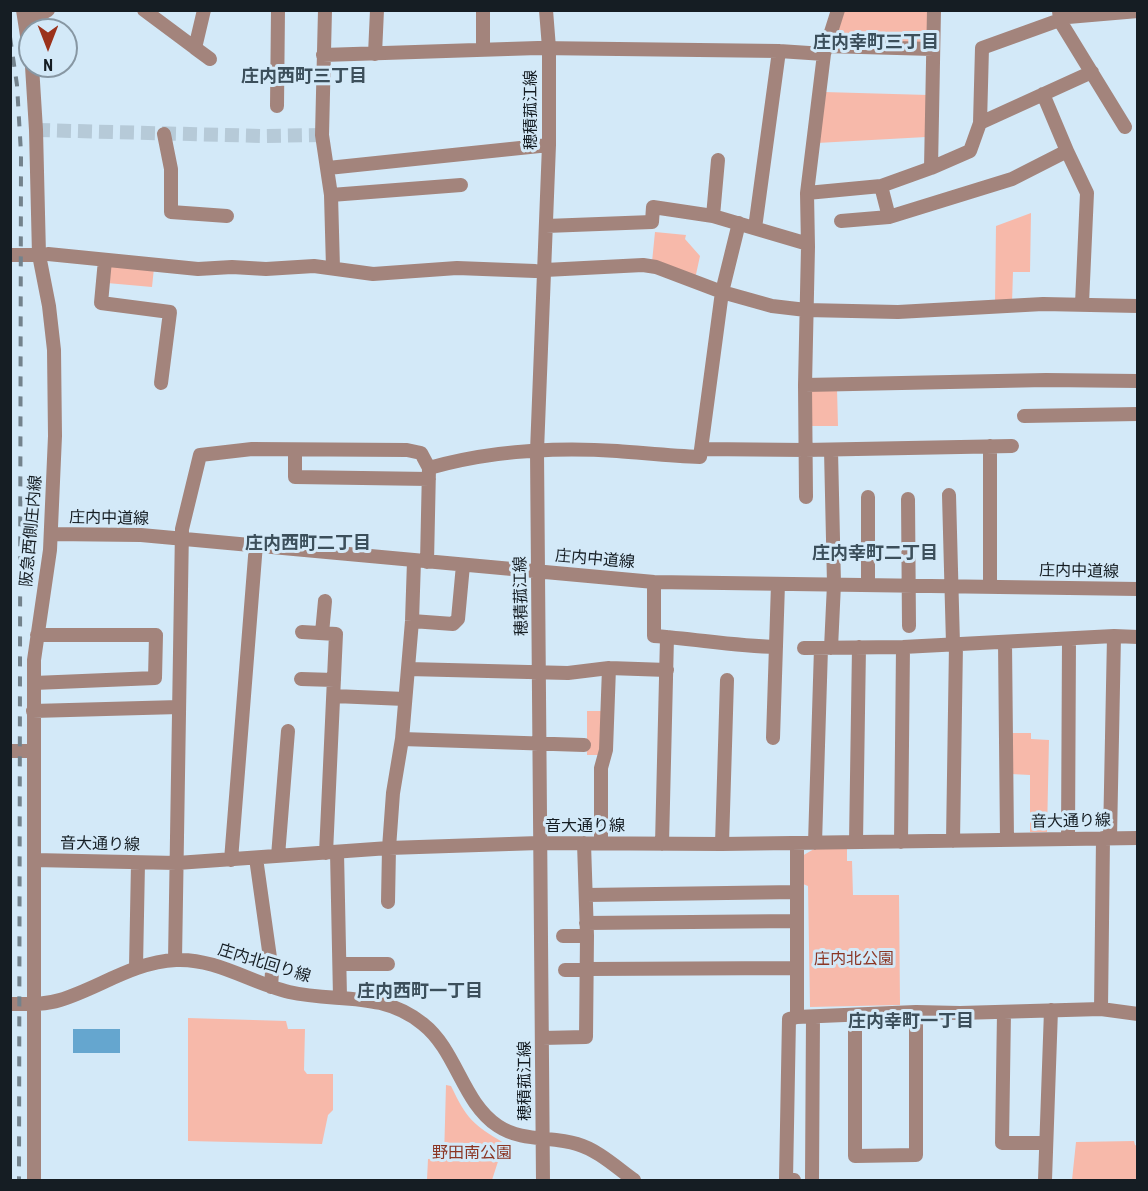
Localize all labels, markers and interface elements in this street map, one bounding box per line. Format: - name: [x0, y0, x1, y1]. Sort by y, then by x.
- north arrow: [18, 18, 78, 78]
- district label: 庄内幸町三丁目: [813, 32, 939, 54]
- text: N: [43, 55, 53, 74]
- district label: 庄内西町三丁目: [241, 66, 367, 88]
- street label: 穂積菰江線: [522, 70, 542, 150]
- street label: 阪急西側庄内線: [18, 474, 46, 588]
- street label: 庄内中道線: [69, 509, 149, 529]
- district label: 庄内西町二丁目: [245, 533, 371, 555]
- district label: 庄内幸町二丁目: [812, 543, 938, 565]
- street label: 庄内中道線: [554, 547, 636, 573]
- street label: 穂積菰江線: [512, 556, 532, 636]
- street label: 庄内中道線: [1039, 562, 1119, 582]
- street label: 音大通り線: [1031, 812, 1111, 832]
- street label: 音大通り線: [545, 817, 625, 837]
- street label: 音大通り線: [60, 835, 140, 855]
- street label: 庄内北回り線: [215, 941, 313, 987]
- park label: 庄内北公園: [814, 950, 894, 970]
- district label: 庄内西町一丁目: [357, 981, 483, 1003]
- district label: 庄内幸町一丁目: [848, 1011, 974, 1033]
- street label: 穂積菰江線: [516, 1041, 536, 1121]
- park label: 野田南公園: [432, 1144, 512, 1164]

